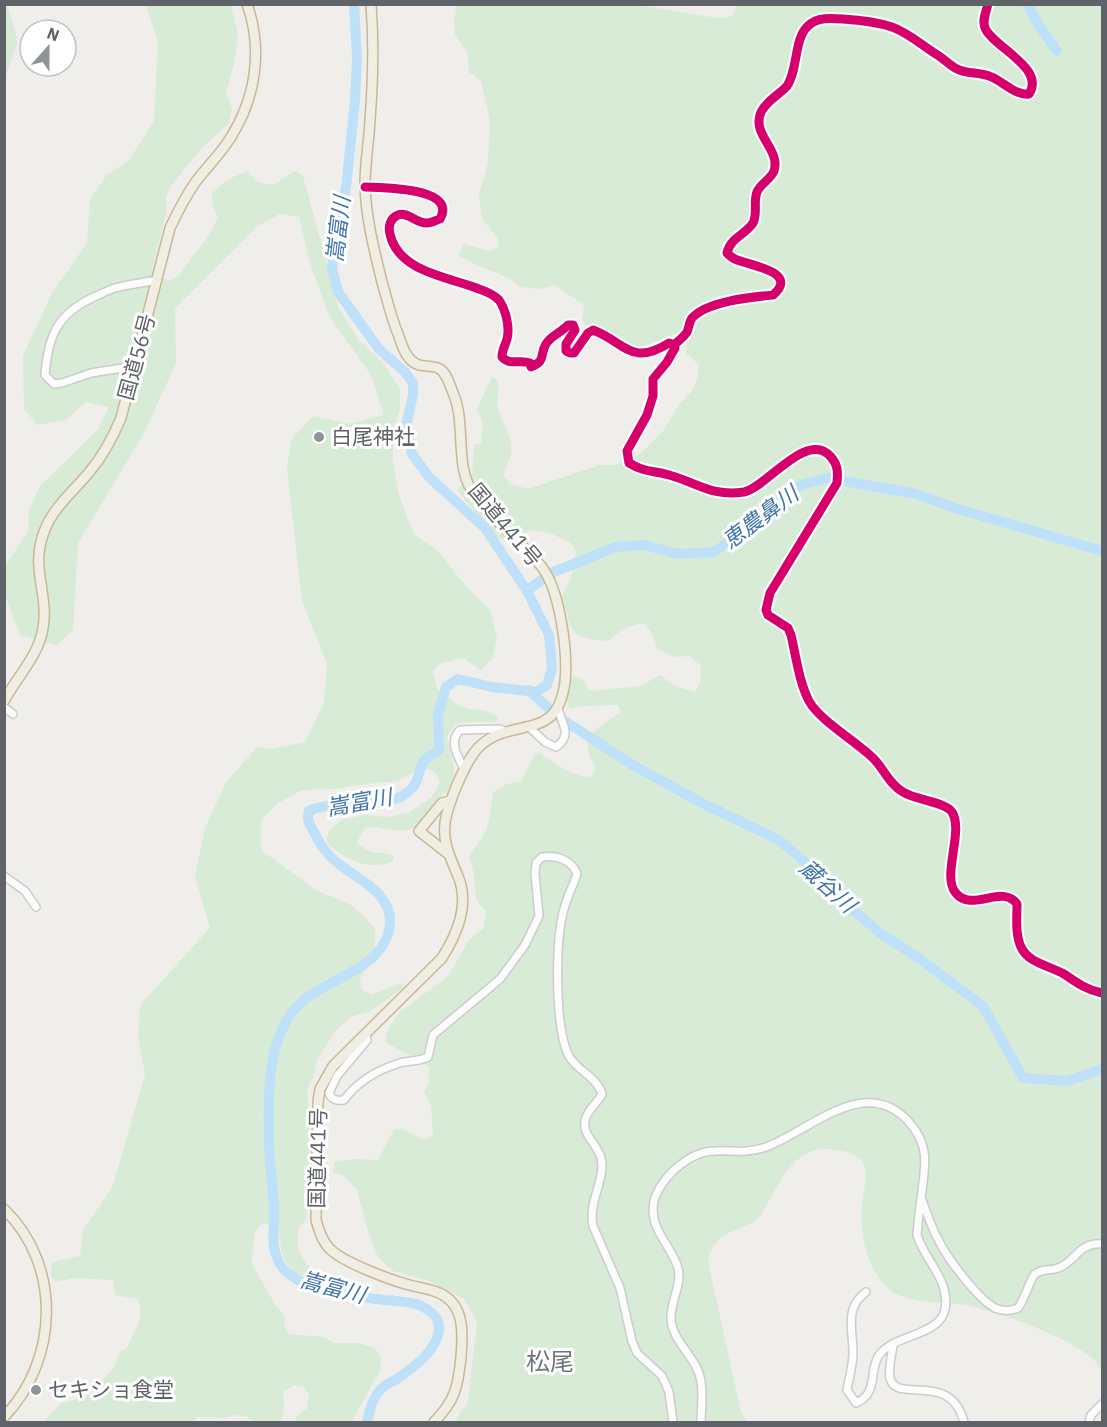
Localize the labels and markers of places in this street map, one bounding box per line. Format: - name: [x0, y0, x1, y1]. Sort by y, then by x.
- place label: 白尾神社: [331, 422, 415, 450]
- marker: 白尾神社: [312, 430, 326, 444]
- place label: セキショ食堂: [48, 1375, 174, 1403]
- marker: セキショ食堂: [29, 1383, 43, 1397]

